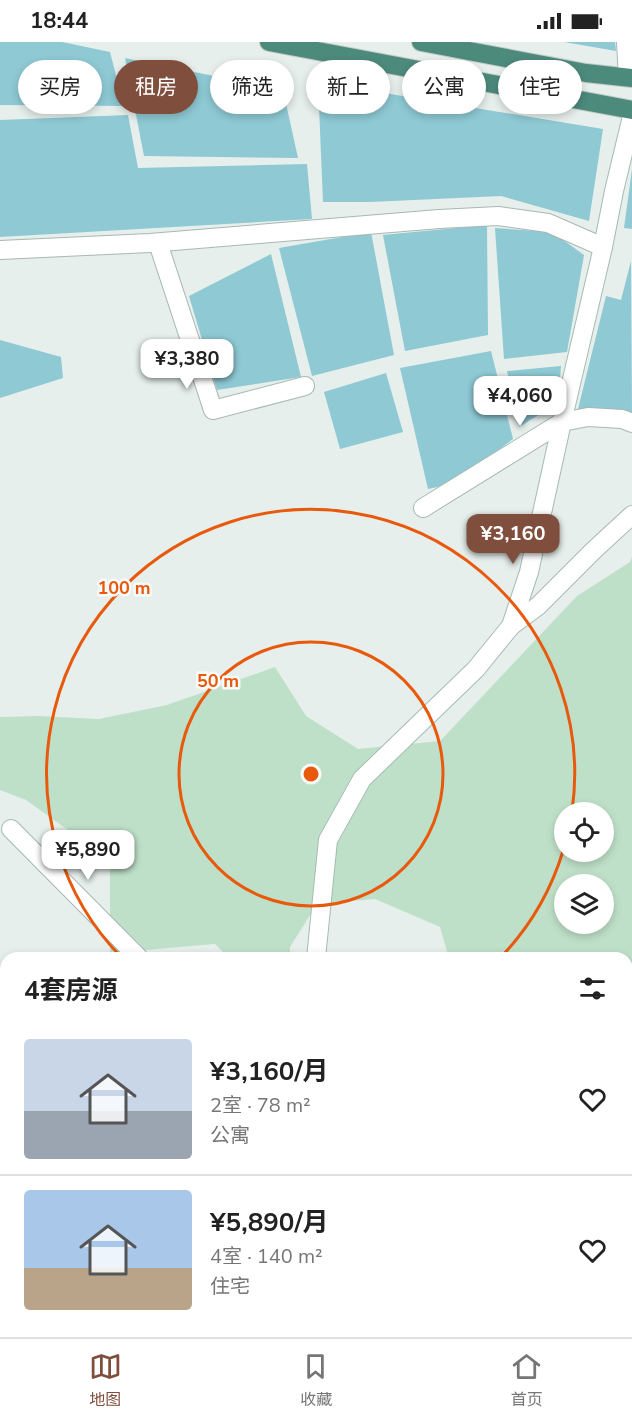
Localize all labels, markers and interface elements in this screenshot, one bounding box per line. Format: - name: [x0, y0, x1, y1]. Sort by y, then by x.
- text: 18:44: [30, 6, 88, 36]
- chip: 买房: [18, 60, 102, 114]
- chip: 租房: [114, 60, 198, 114]
- chip: 筛选: [210, 60, 294, 114]
- chip: 新上: [306, 60, 390, 114]
- chip: 公寓: [402, 60, 486, 114]
- chip: 住宅: [498, 60, 582, 114]
- pin: ¥3,380: [138, 339, 236, 390]
- text: ¥3,380: [155, 345, 219, 372]
- pin: ¥4,060: [471, 376, 569, 427]
- text: ¥4,060: [488, 382, 552, 409]
- pin: ¥3,160: [464, 514, 562, 565]
- text: ¥3,160: [481, 520, 545, 547]
- text: 100 m: [97, 576, 151, 600]
- text: 50 m: [197, 669, 239, 693]
- centre of rings: [301, 764, 321, 784]
- map controls: [554, 802, 614, 934]
- button: locate: [554, 802, 614, 862]
- pin: ¥5,890: [39, 830, 137, 881]
- text: ¥5,890: [56, 836, 120, 863]
- button: layers: [554, 874, 614, 934]
- icon: filters: [576, 972, 609, 1005]
- text: 4套房源: [24, 973, 118, 1008]
- text: ¥3,160/月: [210, 1054, 329, 1089]
- icon: home: [72, 1063, 144, 1135]
- icon: heart: [576, 1083, 609, 1116]
- text: 2室 · 78 m²: [210, 1092, 311, 1119]
- text: 公寓: [210, 1122, 250, 1149]
- text: ¥5,890/月: [210, 1205, 329, 1240]
- icon: home: [72, 1214, 144, 1286]
- icon: heart: [576, 1234, 609, 1267]
- text: 4室 · 140 m²: [210, 1243, 323, 1270]
- text: 住宅: [210, 1273, 250, 1300]
- tab: 地图: [89, 1350, 122, 1411]
- tab: 收藏: [299, 1350, 332, 1411]
- tab: 首页: [510, 1350, 543, 1411]

